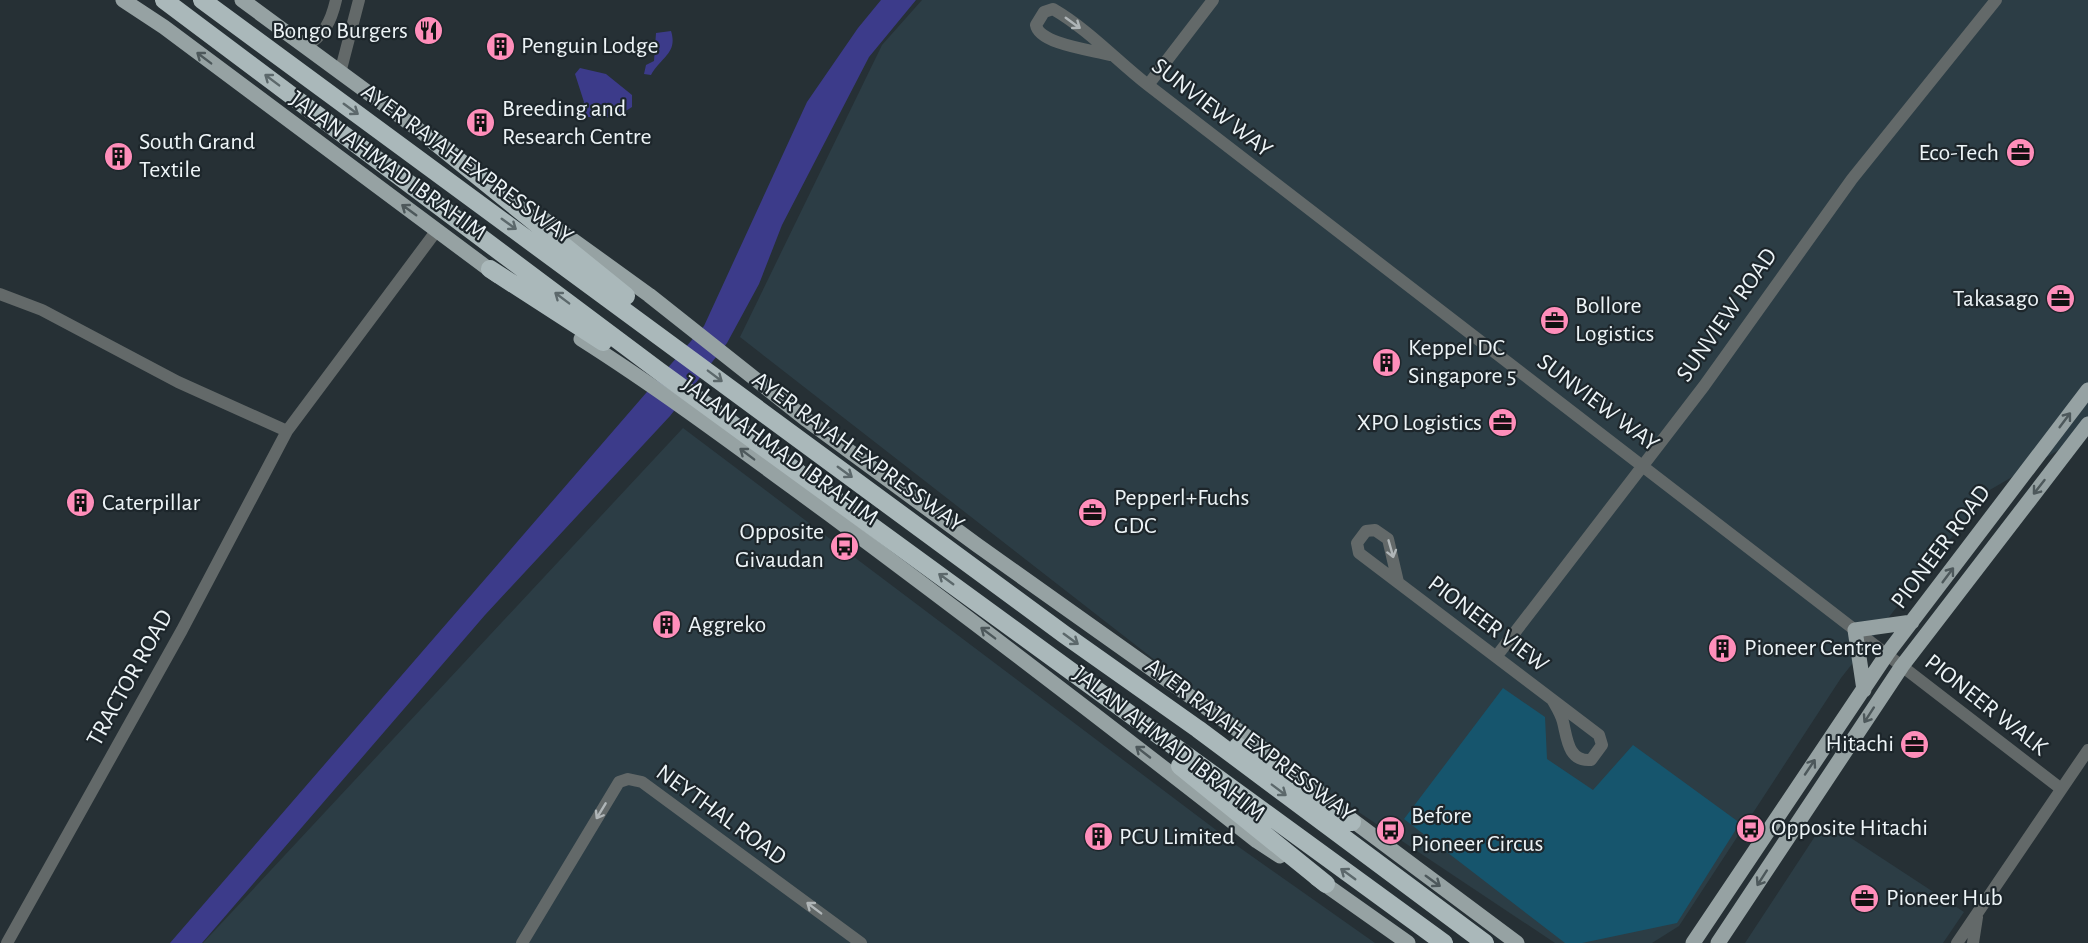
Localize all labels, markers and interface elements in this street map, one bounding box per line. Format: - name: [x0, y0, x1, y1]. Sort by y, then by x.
- restaurant icon: Bongo Burgers: [413, 15, 445, 47]
- one-way arrow: [1065, 17, 1081, 30]
- place label: Bongo Burgers: [272, 19, 408, 43]
- building icon: Penguin Lodge: [484, 30, 516, 62]
- place label: Penguin Lodge: [521, 34, 659, 58]
- one-way arrow: [197, 51, 213, 64]
- street label: SUNVIEW WAY: [1147, 54, 1277, 162]
- one-way arrow: [264, 74, 280, 87]
- street label: AYER RAJAH EXPRESSWAY: [357, 79, 578, 249]
- street label: JALAN AHMAD IBRAHIM: [285, 87, 491, 245]
- place label: Breeding and Research Centre: [502, 97, 652, 149]
- one-way arrow: [343, 103, 359, 116]
- building icon: Breeding and Research Centre: [465, 107, 497, 139]
- place label: South Grand Textile: [139, 130, 255, 182]
- office icon: Eco-Tech: [2004, 137, 2036, 169]
- building icon: South Grand Textile: [102, 140, 134, 172]
- place label: Eco-Tech: [1918, 141, 1999, 165]
- one-way arrow: [401, 203, 417, 216]
- one-way arrow: [500, 218, 516, 231]
- street label: SUNVIEW ROAD: [1672, 244, 1782, 386]
- office icon: Takasago: [2044, 283, 2076, 315]
- place label: Takasago: [1953, 287, 2039, 311]
- one-way arrow: [555, 292, 571, 304]
- place label: Bollore Logistics: [1575, 294, 1654, 346]
- office icon: Bollore Logistics: [1538, 304, 1570, 336]
- place label: Keppel DC Singapore 5: [1408, 336, 1517, 388]
- building icon: Keppel DC Singapore 5: [1371, 346, 1403, 378]
- street label: SUNVIEW WAY: [1533, 350, 1664, 457]
- street label: AYER RAJAH EXPRESSWAY: [748, 367, 969, 537]
- one-way arrow: [707, 369, 723, 382]
- street label: JALAN AHMAD IBRAHIM: [677, 372, 883, 530]
- office icon: XPO Logistics: [1487, 407, 1519, 439]
- place label: XPO Logistics: [1357, 411, 1482, 435]
- one-way arrow: [2059, 412, 2072, 428]
- one-way arrow: [739, 448, 755, 460]
- one-way arrow: [837, 465, 853, 478]
- one-way arrow: [2033, 479, 2046, 495]
- street label: PIONEER ROAD: [1887, 481, 1995, 613]
- place label: Pepperl+Fuchs GDC: [1114, 486, 1249, 538]
- building icon: Caterpillar: [65, 487, 97, 519]
- place label: Caterpillar: [102, 491, 200, 515]
- office icon: Pepperl+Fuchs GDC: [1077, 496, 1109, 528]
- place label: Opposite Givaudan: [735, 520, 824, 572]
- bus stop icon: Opposite Givaudan: [829, 530, 861, 562]
- one-way arrow: [1386, 539, 1397, 558]
- one-way arrow: [1941, 568, 1954, 584]
- street label: PIONEER VIEW: [1423, 571, 1553, 677]
- one-way arrow: [938, 573, 954, 585]
- street label: TRACTOR ROAD: [83, 606, 177, 750]
- building icon: Aggreko: [651, 609, 683, 641]
- place label: Aggreko: [688, 613, 766, 637]
- one-way arrow: [981, 626, 997, 639]
- building icon: Pioneer Centre: [1707, 632, 1739, 664]
- one-way arrow: [1063, 633, 1079, 645]
- place label: Pioneer Centre: [1744, 636, 1882, 660]
- street label: PIONEER WALK: [1920, 650, 2053, 761]
- street label: AYER RAJAH EXPRESSWAY: [1141, 654, 1359, 827]
- street label: JALAN AHMAD IBRAHIM: [1068, 662, 1270, 826]
- one-way arrow: [1863, 706, 1875, 722]
- office icon: Hitachi: [1899, 728, 1931, 760]
- place label: Hitachi: [1826, 732, 1894, 756]
- one-way arrow: [1135, 745, 1151, 758]
- one-way arrow: [1804, 759, 1817, 776]
- street label: NEYTHAL ROAD: [652, 760, 790, 870]
- one-way arrow: [1270, 783, 1286, 796]
- one-way arrow: [595, 802, 607, 819]
- place label: Before Pioneer Circus: [1411, 804, 1543, 856]
- bus stop icon: Opposite Hitachi: [1734, 812, 1766, 844]
- bus stop icon: Before Pioneer Circus: [1374, 814, 1406, 846]
- place label: Opposite Hitachi: [1771, 816, 1928, 840]
- building icon: PCU Limited: [1082, 821, 1114, 853]
- place label: PCU Limited: [1119, 825, 1235, 849]
- one-way arrow: [1341, 868, 1357, 880]
- one-way arrow: [1756, 869, 1768, 885]
- one-way arrow: [1425, 875, 1441, 888]
- office icon: Pioneer Hub: [1849, 882, 1881, 914]
- place label: Pioneer Hub: [1886, 886, 2003, 910]
- one-way arrow: [806, 902, 822, 914]

